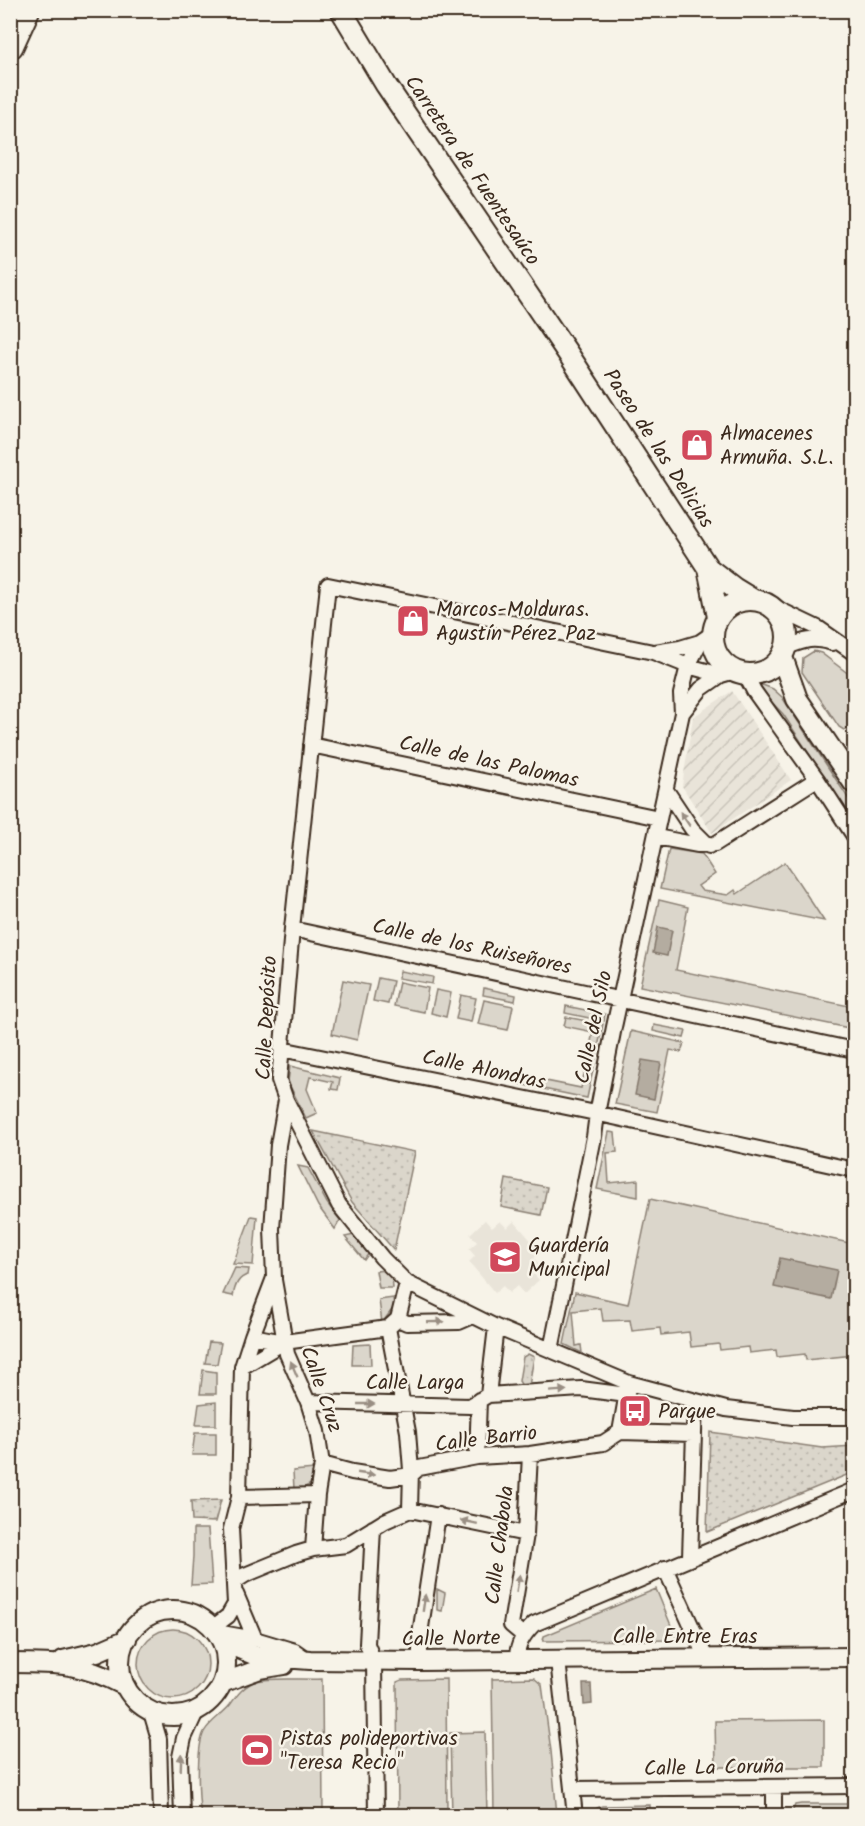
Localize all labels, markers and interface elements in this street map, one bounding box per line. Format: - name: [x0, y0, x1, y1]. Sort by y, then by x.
- street label: Carretera de Fuentesaúco: [395, 69, 548, 273]
- street label: Paseo de las Delicias: [594, 362, 722, 535]
- place label: Almacenes Armuña. S.L.: [720, 418, 834, 475]
- shop icon: Almacenes Armuña. S.L.: [679, 427, 715, 463]
- place label: Marcos-Molduras. Agustín Pérez Paz: [436, 594, 596, 651]
- shop icon: Marcos-Molduras. Agustín Pérez Paz: [395, 603, 431, 639]
- street label: Calle de las Palomas: [396, 727, 582, 798]
- one-way arrow: [680, 811, 691, 828]
- street label: Calle de los Ruiseñores: [369, 910, 574, 985]
- street label: Calle Depósito: [248, 955, 287, 1081]
- street label: Calle del Silo: [566, 968, 623, 1087]
- street label: Calle Alondras: [419, 1041, 549, 1100]
- place label: Guardería Municipal: [528, 1230, 610, 1287]
- school or university icon: Guardería Municipal: [487, 1239, 523, 1275]
- one-way arrow: [426, 1317, 445, 1327]
- street label: Calle Cruz: [290, 1342, 351, 1437]
- one-way arrow: [289, 1360, 299, 1378]
- street label: Calle Larga: [366, 1367, 464, 1400]
- one-way arrow: [548, 1386, 567, 1395]
- bus stop icon: Parque: [617, 1393, 653, 1429]
- place label: Parque: [658, 1396, 716, 1429]
- one-way arrow: [357, 1399, 376, 1409]
- street label: Calle Barrio: [433, 1417, 539, 1462]
- one-way arrow: [357, 1470, 376, 1479]
- street label: Calle Chabola: [477, 1484, 524, 1607]
- one-way arrow: [459, 1517, 478, 1526]
- one-way arrow: [513, 1573, 522, 1592]
- one-way arrow: [420, 1594, 429, 1613]
- street label: Calle Entre Eras: [612, 1621, 758, 1654]
- street label: Calle Norte: [401, 1622, 501, 1657]
- place label: Pistas polideportivas "Teresa Recio": [280, 1723, 458, 1780]
- sports icon: Pistas polideportivas "Teresa Recio": [239, 1732, 275, 1768]
- street label: Calle La Coruña: [643, 1751, 785, 1786]
- one-way arrow: [177, 1753, 186, 1772]

